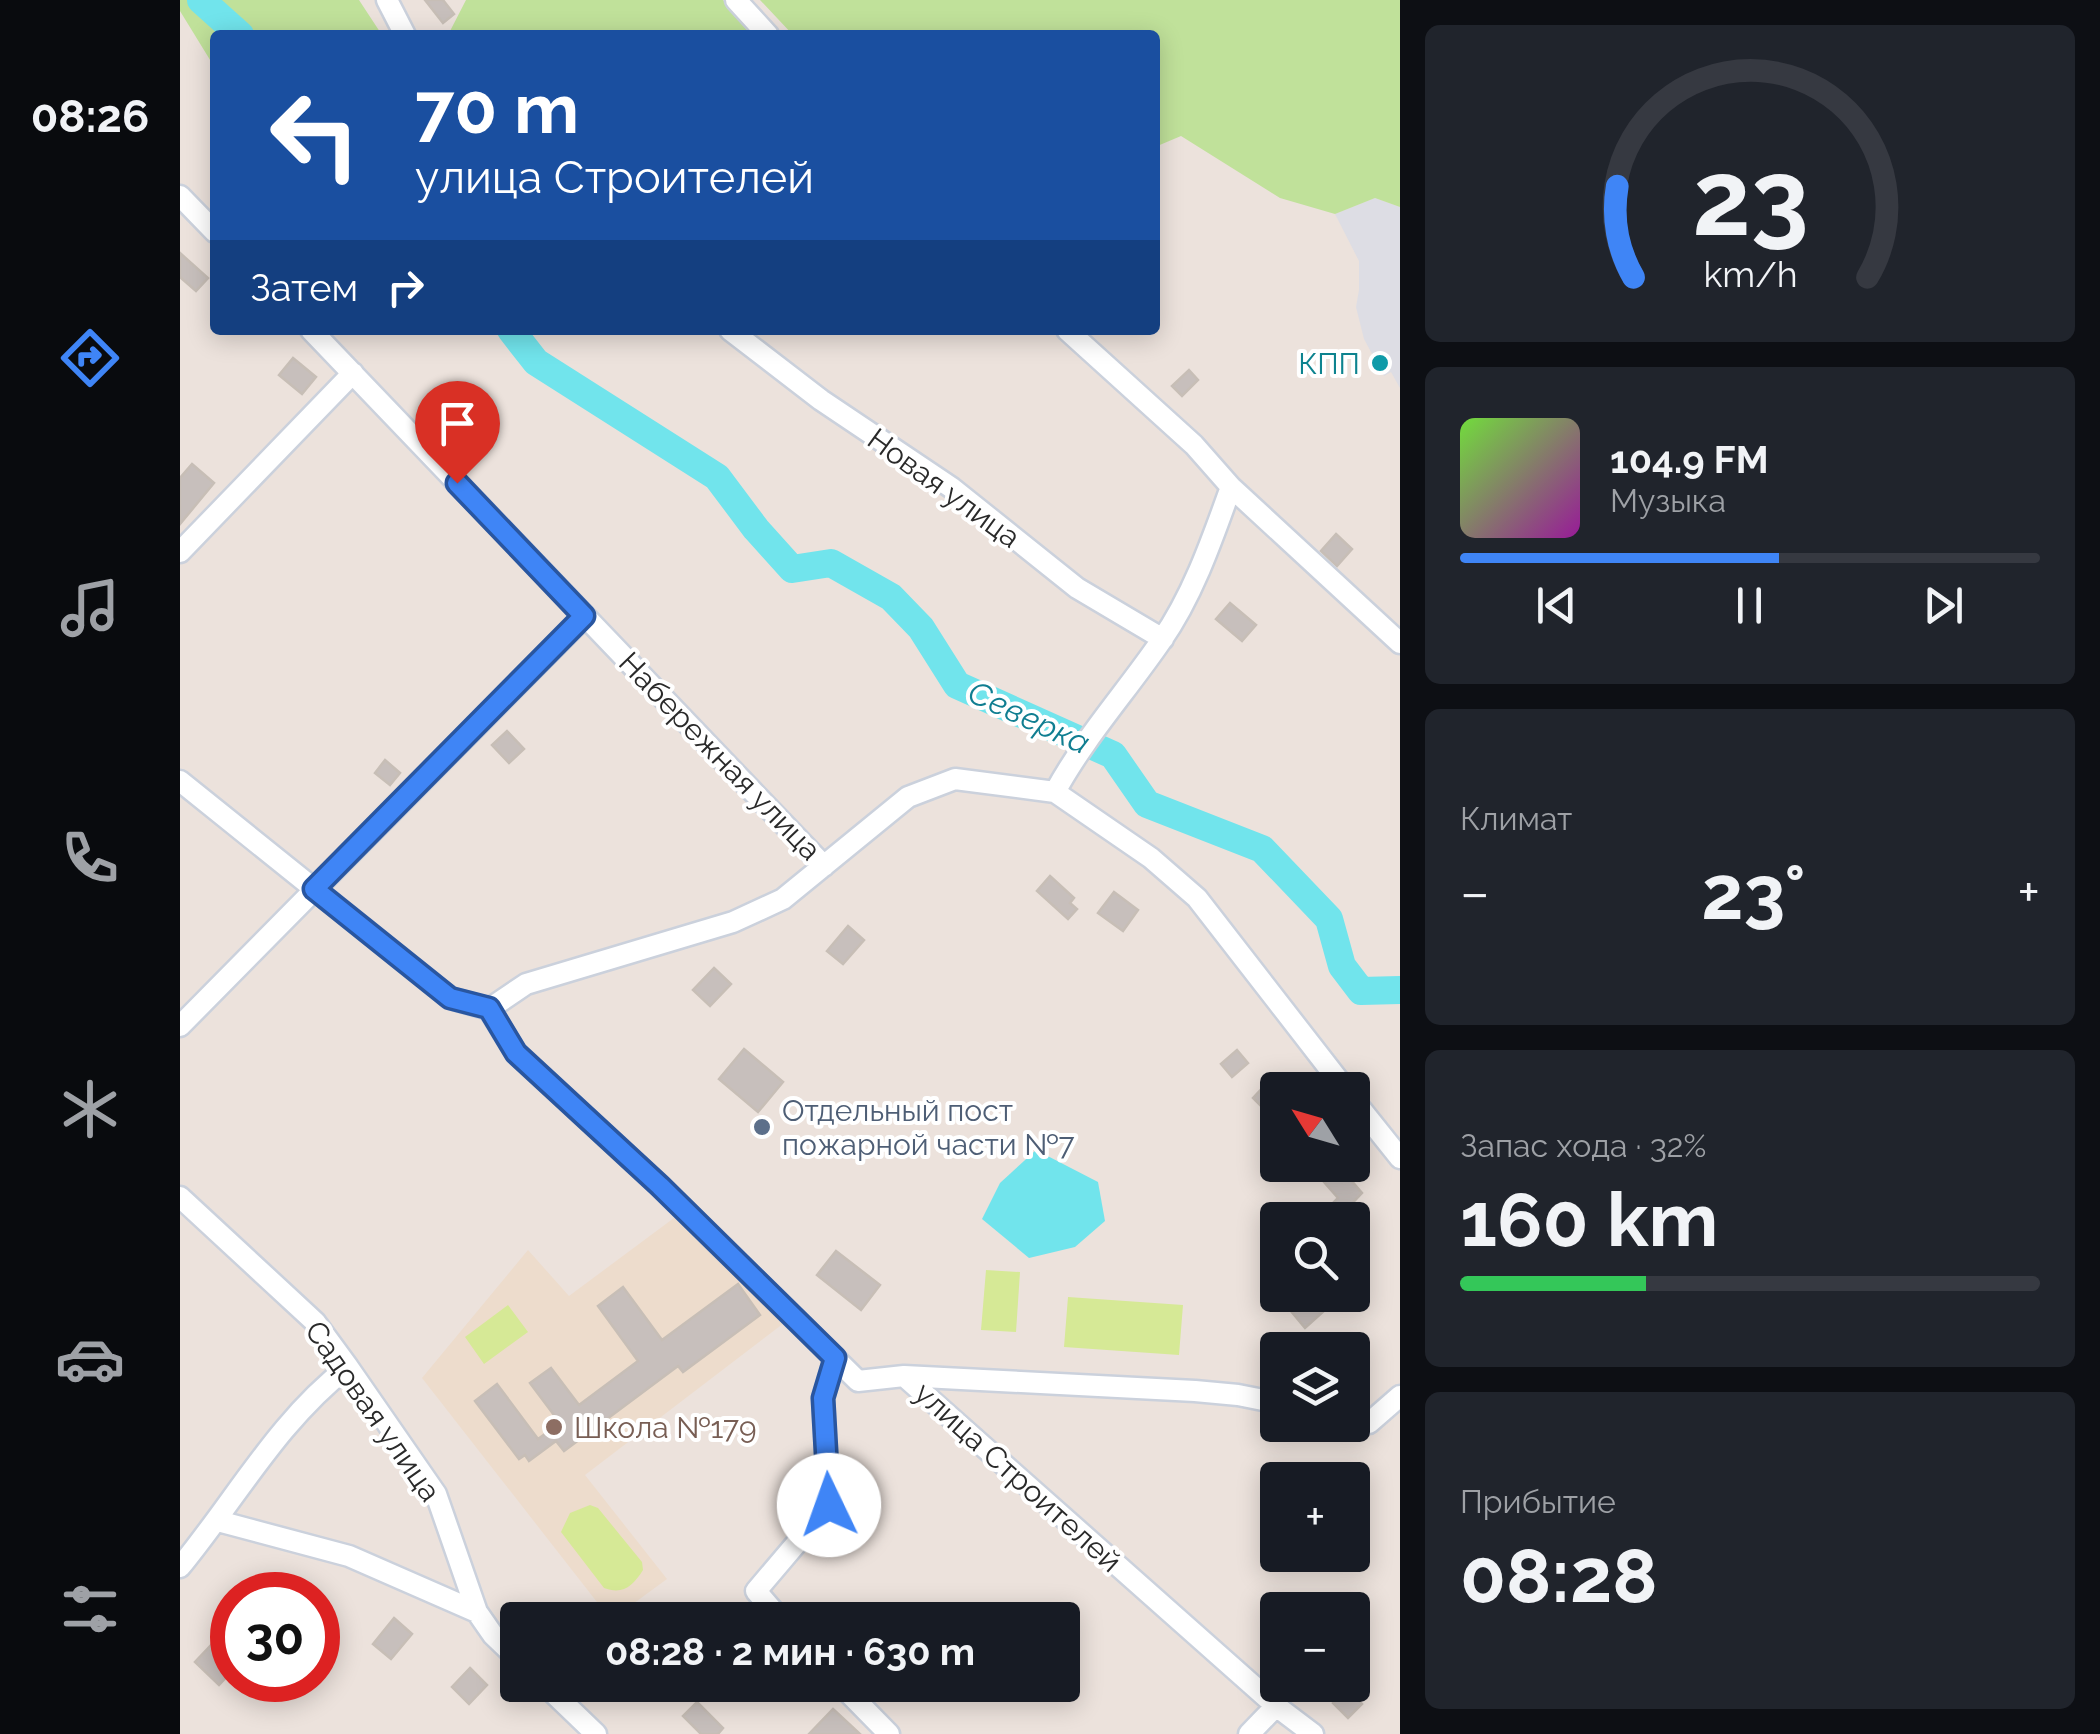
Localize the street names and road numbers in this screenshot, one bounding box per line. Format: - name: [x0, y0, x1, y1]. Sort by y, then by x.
- street label: Новая улица: [861, 421, 1027, 555]
- street label: Набережная улица: [612, 645, 828, 867]
- street label: Садовая улица: [298, 1314, 448, 1508]
- street label: улица Строителей: [907, 1375, 1129, 1579]

